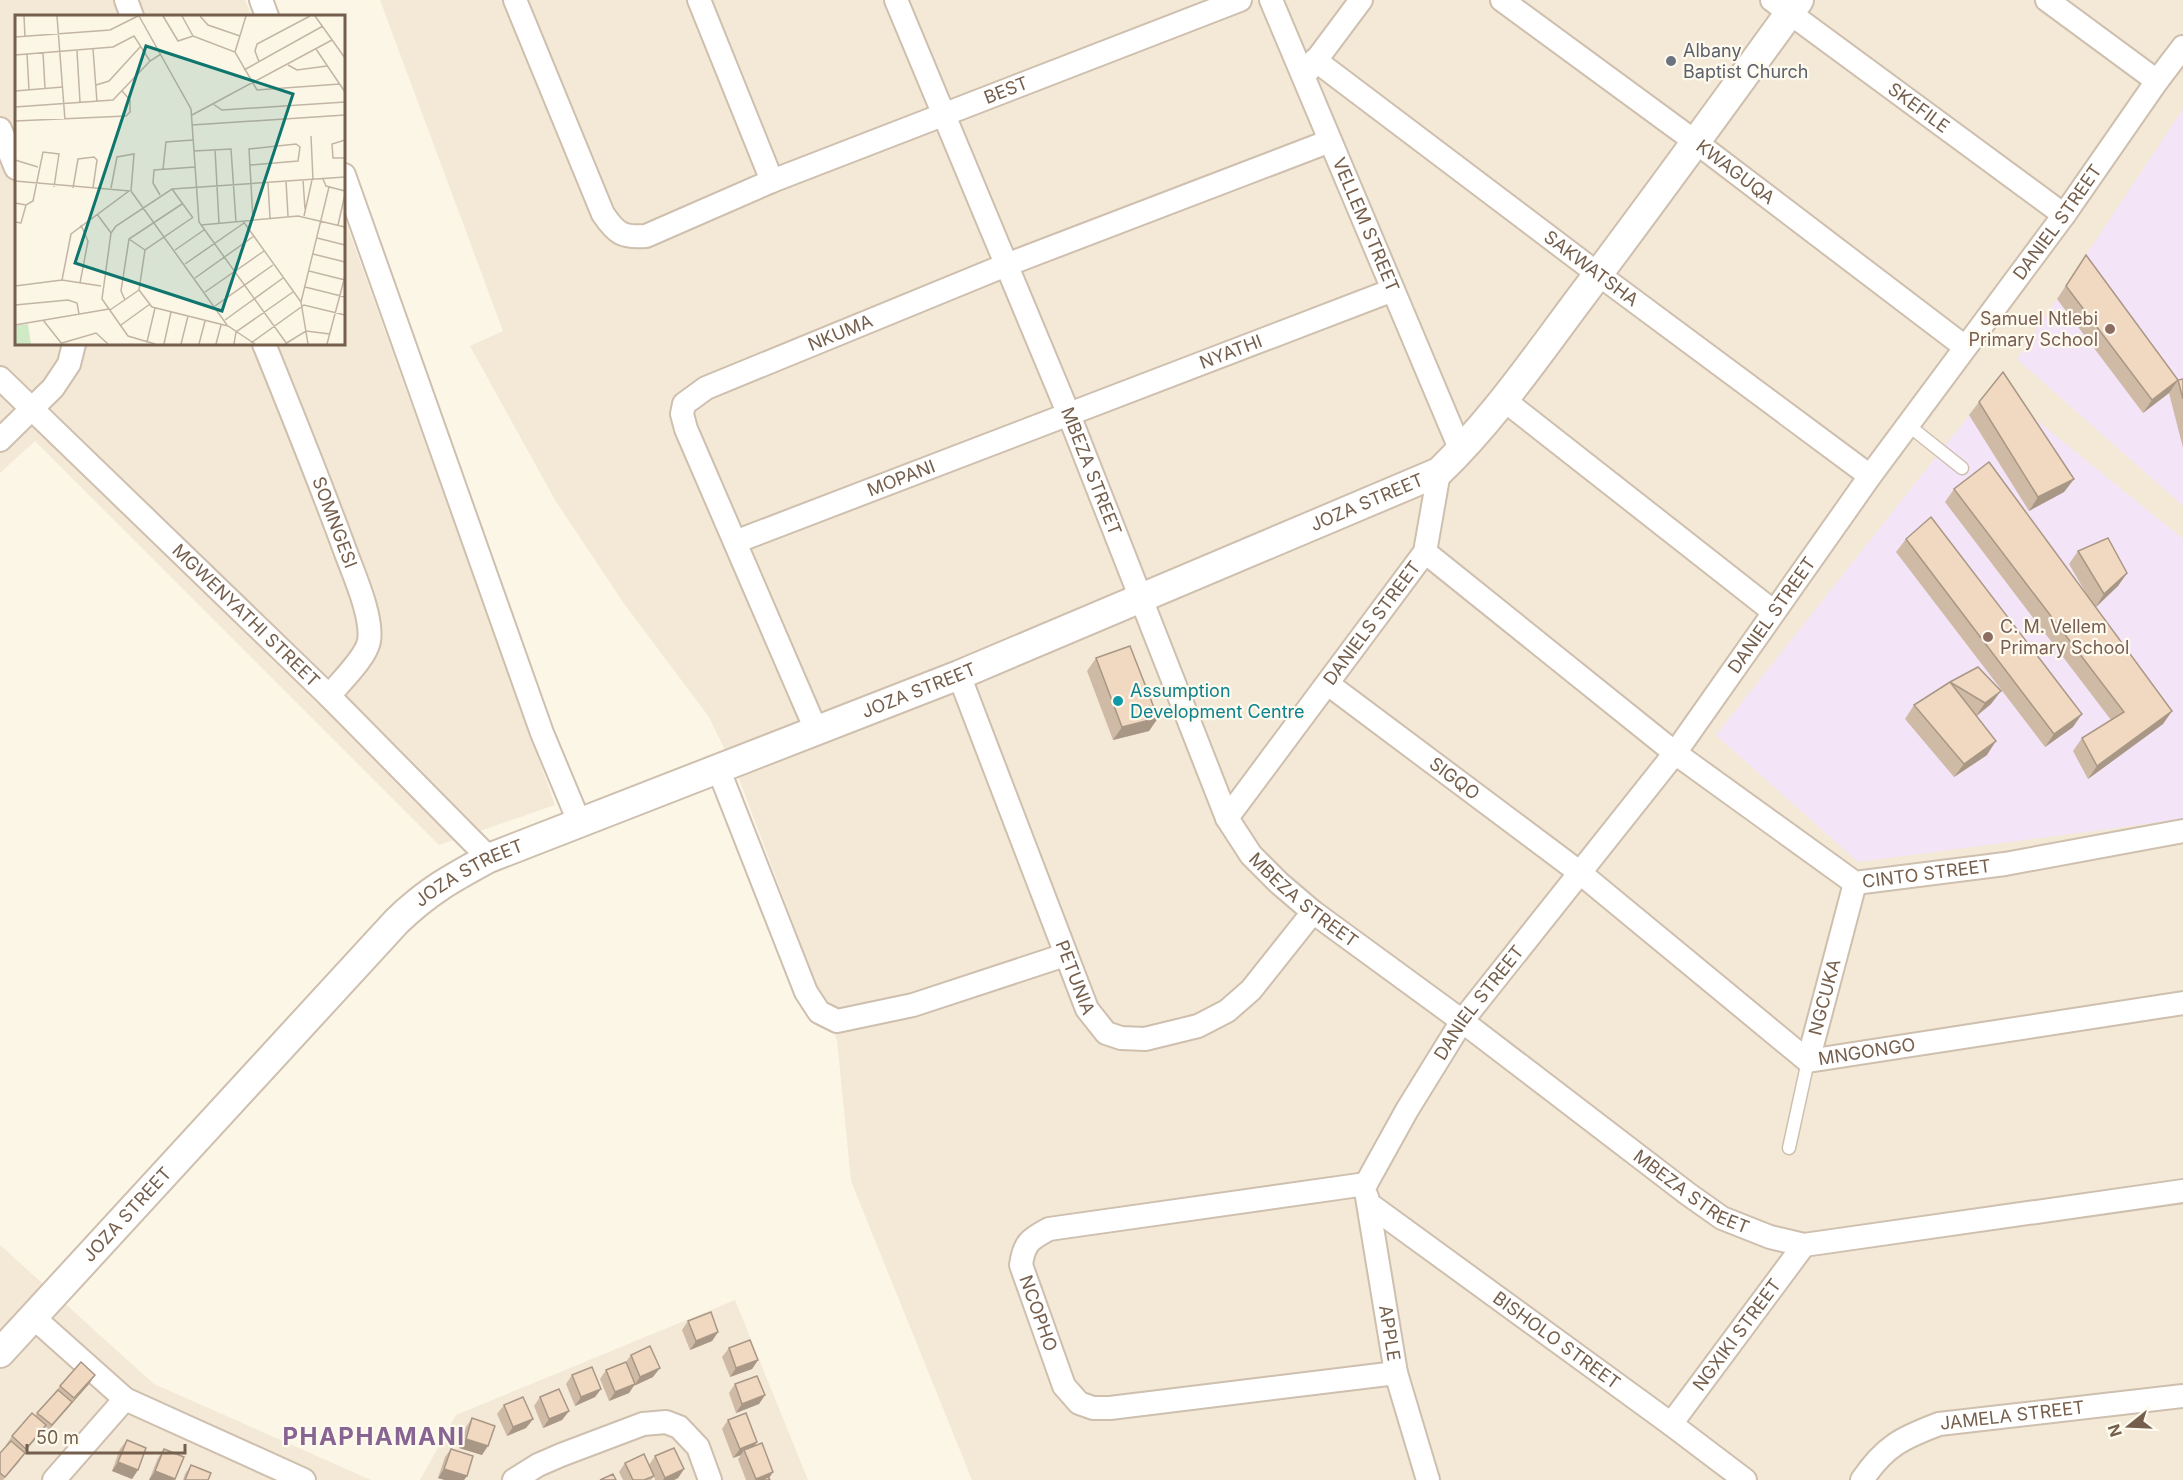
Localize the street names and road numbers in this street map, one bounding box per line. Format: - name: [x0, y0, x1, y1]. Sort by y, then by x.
- street label: BEST: [981, 72, 1031, 108]
- street label: SKEFILE: [1884, 78, 1954, 137]
- street label: KWAGUQA: [1692, 135, 1779, 208]
- street label: VELLEM STREET: [1329, 154, 1404, 295]
- street label: DANIEL STREET: [2009, 160, 2106, 284]
- street label: SAKWATSHA: [1540, 226, 1643, 310]
- street label: NKUMA: [805, 310, 875, 355]
- street label: NYATHI: [1196, 330, 1265, 373]
- street label: MBEZA STREET: [1057, 404, 1126, 538]
- street label: MOPANI: [864, 455, 938, 500]
- street label: JOZA STREET: [1307, 469, 1427, 535]
- street label: SOMNGESI: [308, 474, 362, 571]
- street label: MGWENYATHI STREET: [168, 539, 324, 691]
- street label: DANIEL STREET: [1723, 553, 1820, 677]
- street label: DANIELS STREET: [1319, 557, 1425, 689]
- street label: JOZA STREET: [859, 658, 979, 722]
- street label: SIGQO: [1426, 753, 1484, 804]
- street label: JOZA STREET: [410, 835, 526, 911]
- street label: MBEZA STREET: [1245, 848, 1362, 951]
- street label: CINTO STREET: [1861, 855, 1992, 892]
- street label: PETUNIA: [1052, 937, 1099, 1018]
- street label: DANIEL STREET: [1430, 941, 1528, 1064]
- street label: NGCUKA: [1804, 957, 1844, 1037]
- street label: MNGONGO: [1817, 1034, 1917, 1069]
- street label: MBEZA STREET: [1630, 1145, 1752, 1238]
- street label: JOZA STREET: [78, 1163, 175, 1266]
- street label: NCOPHO: [1016, 1272, 1062, 1354]
- street label: NGXIKI STREET: [1688, 1275, 1785, 1395]
- street label: BISHOLO STREET: [1489, 1287, 1624, 1393]
- street label: APPLE: [1375, 1304, 1405, 1363]
- street label: JAMELA STREET: [1939, 1396, 2085, 1434]

